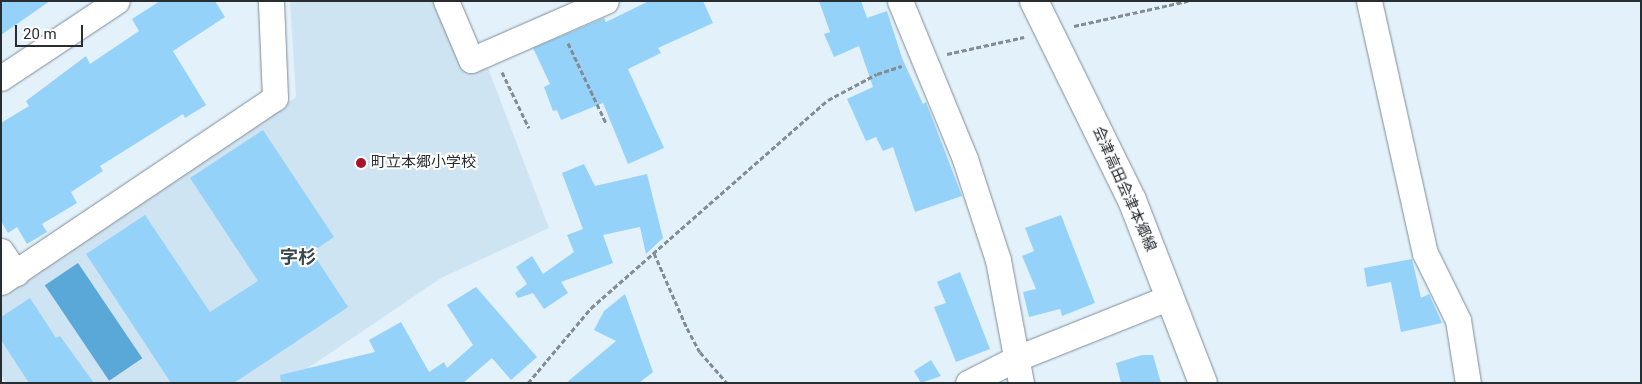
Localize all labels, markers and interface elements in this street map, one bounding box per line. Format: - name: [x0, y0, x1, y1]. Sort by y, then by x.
- scale bar: [18, 15, 85, 47]
- text: 20 m: [23, 25, 57, 43]
- street label: 会津高田会津本郷線: [1088, 124, 1160, 254]
- place label: 町立本郷小学校: [371, 154, 476, 172]
- marker: 町立本郷小学校: [355, 157, 367, 169]
- district label: 字杉: [280, 246, 316, 268]

